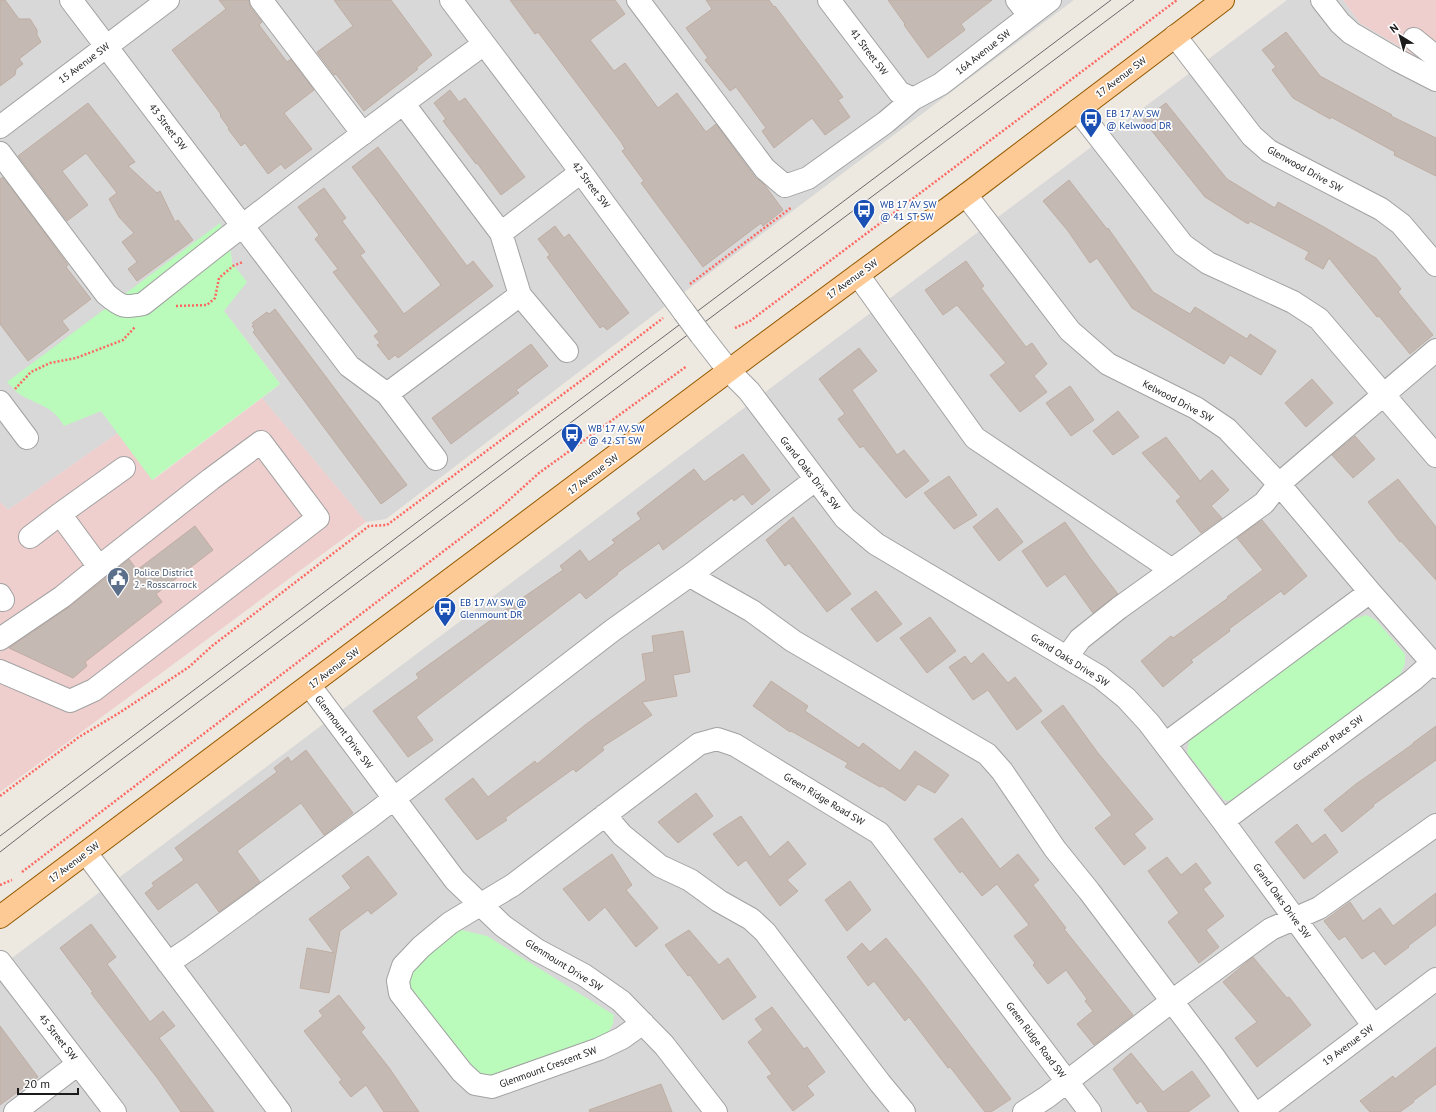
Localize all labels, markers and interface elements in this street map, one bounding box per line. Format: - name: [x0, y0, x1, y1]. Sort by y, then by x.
- north arrow: [1380, 16, 1420, 56]
- text: N: [1387, 20, 1401, 36]
- street label: 41 Street SW: [847, 26, 891, 79]
- street label: 16A Avenue SW: [953, 26, 1014, 77]
- street label: 15 Avenue SW: [56, 39, 113, 86]
- street label: 17 Avenue SW: [1093, 53, 1150, 100]
- street label: 43 Street SW: [146, 101, 190, 154]
- bus stop icon: EB 17 AV SW @ Kelwood DR: [1078, 106, 1104, 139]
- place label: EB 17 AV SW @ Kelwood DR: [1106, 107, 1171, 132]
- street label: Glenwood Drive SW: [1265, 143, 1346, 195]
- street label: 42 Street SW: [569, 159, 613, 212]
- bus stop icon: WB 17 AV SW @ 41 ST SW: [851, 197, 877, 230]
- place label: WB 17 AV SW @ 41 ST SW: [880, 198, 937, 223]
- street label: 17 Avenue SW: [824, 256, 881, 302]
- street label: Kelwood Drive SW: [1140, 377, 1216, 425]
- bus stop icon: WB 17 AV SW @ 42 ST SW: [559, 421, 585, 454]
- place label: WB 17 AV SW @ 42 ST SW: [588, 422, 645, 447]
- street label: Grand Oaks Drive SW: [777, 433, 843, 513]
- street label: 17 Avenue SW: [565, 450, 622, 497]
- public building icon: Police District 2 - Rosscarrock: [105, 565, 131, 598]
- place label: Police District 2 - Rosscarrock: [134, 566, 197, 591]
- bus stop icon: EB 17 AV SW @ Glenmount DR: [432, 595, 458, 628]
- place label: EB 17 AV SW @ Glenmount DR: [460, 596, 527, 621]
- street label: Grand Oaks Drive SW: [1028, 631, 1112, 690]
- street label: 17 Avenue SW: [306, 644, 363, 691]
- street label: Glenmount Drive SW: [312, 693, 376, 772]
- street label: Grosvenor Place SW: [1290, 712, 1366, 774]
- street label: Green Ridge Road SW: [781, 770, 868, 829]
- street label: 17 Avenue SW: [46, 838, 103, 885]
- street label: Grand Oaks Drive SW: [1250, 861, 1314, 942]
- street label: Glenmount Drive SW: [523, 936, 606, 994]
- street label: Green Ridge Road SW: [1003, 999, 1069, 1081]
- street label: 45 Street SW: [36, 1011, 81, 1063]
- street label: 19 Avenue SW: [1320, 1021, 1377, 1068]
- street label: Glenmount Crescent SW: [498, 1043, 599, 1091]
- scale bar: [18, 1070, 78, 1096]
- text: 20 m: [24, 1076, 50, 1091]

